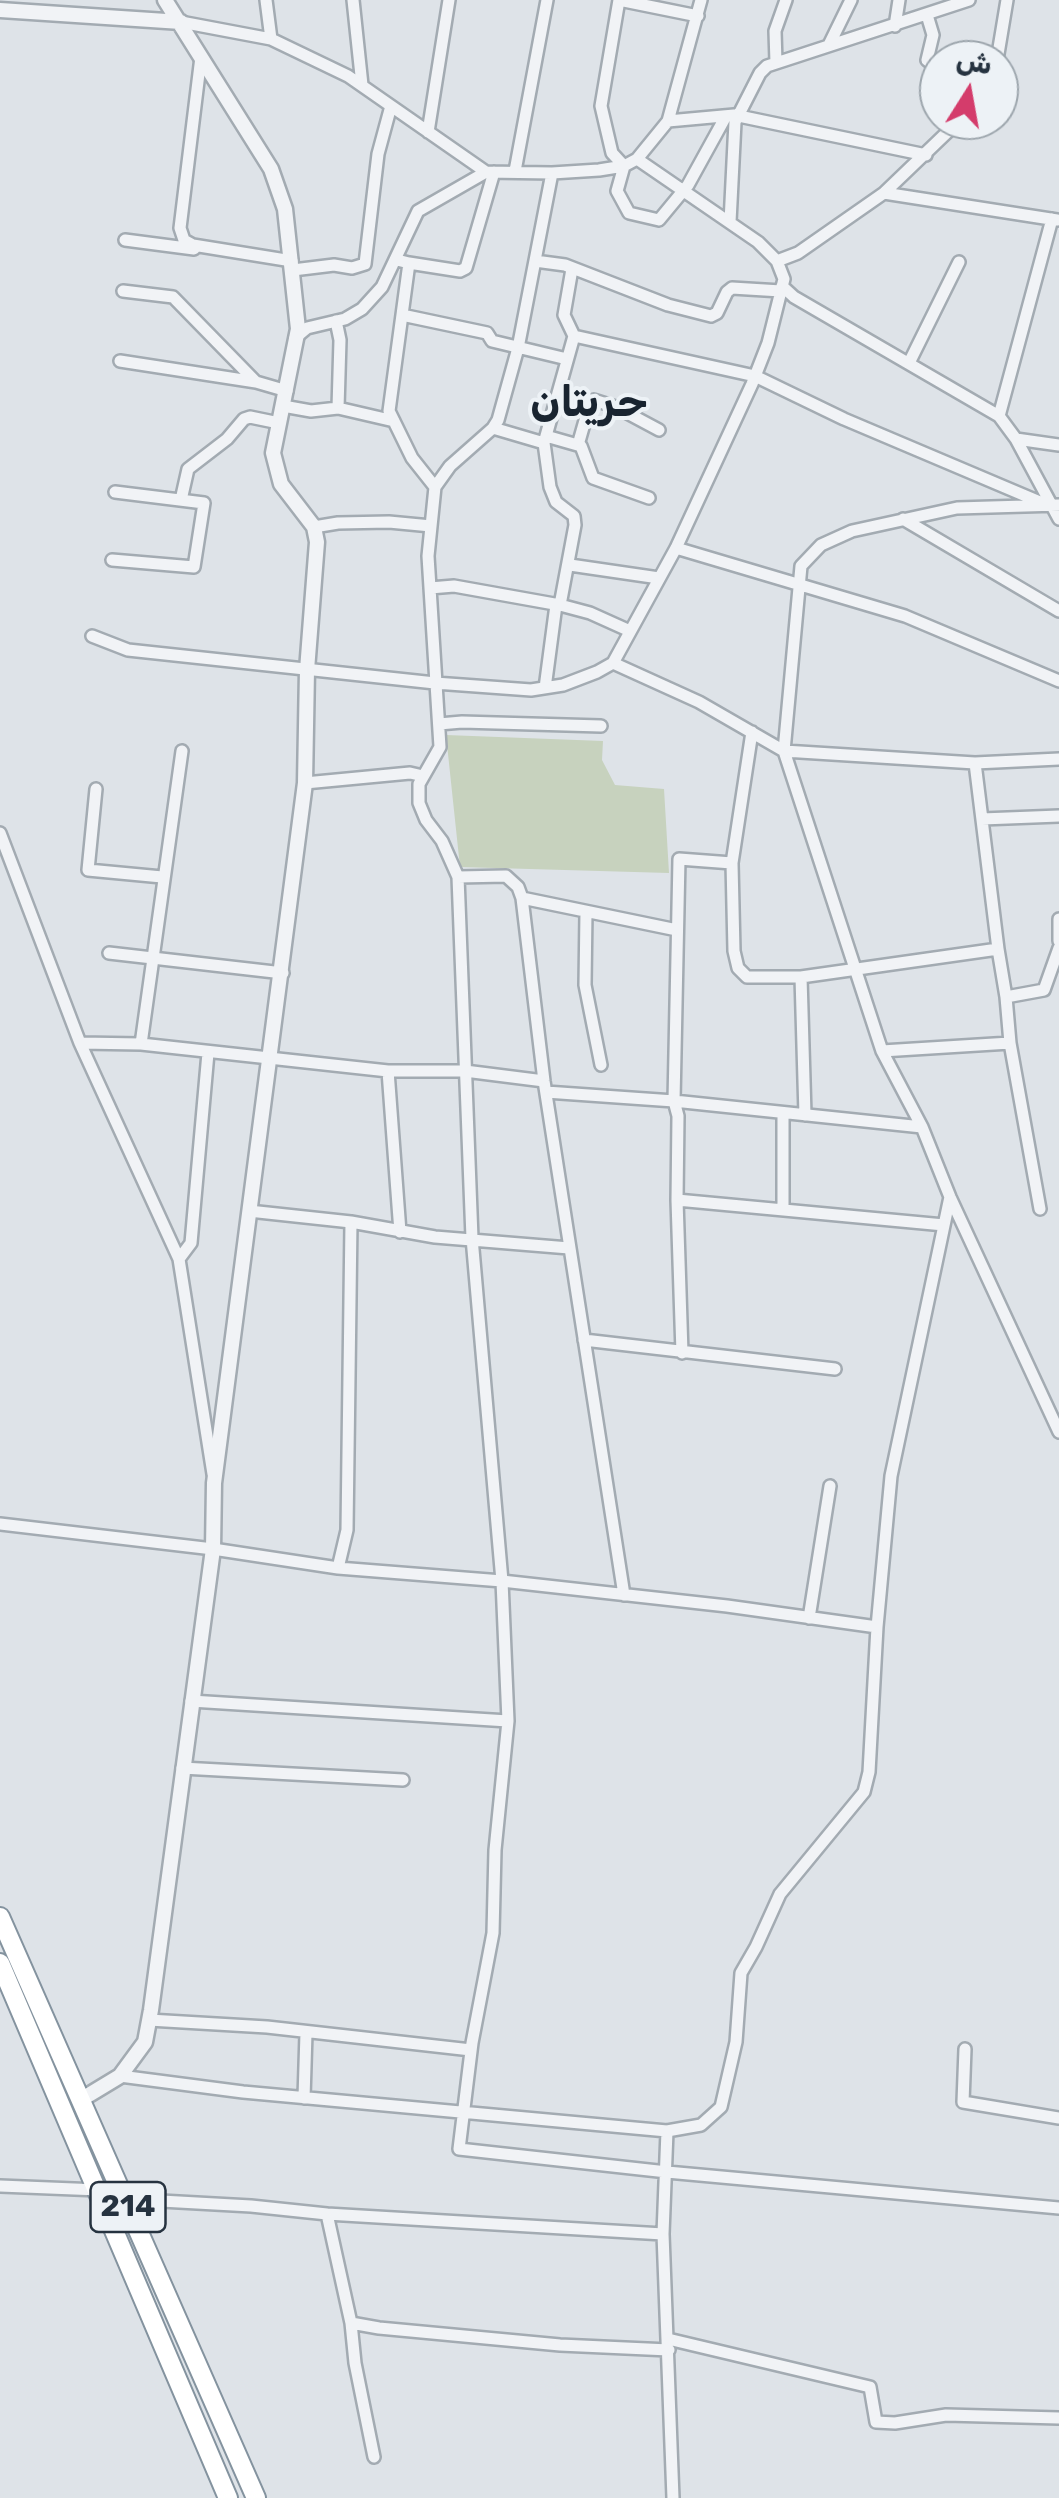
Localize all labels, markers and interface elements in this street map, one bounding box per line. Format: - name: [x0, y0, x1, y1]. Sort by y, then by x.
- north arrow: [919, 40, 1019, 140]
- text: ش: [954, 42, 995, 82]
- district label: حريتان: [530, 379, 648, 429]
- road number: 214: [90, 2182, 166, 2232]

